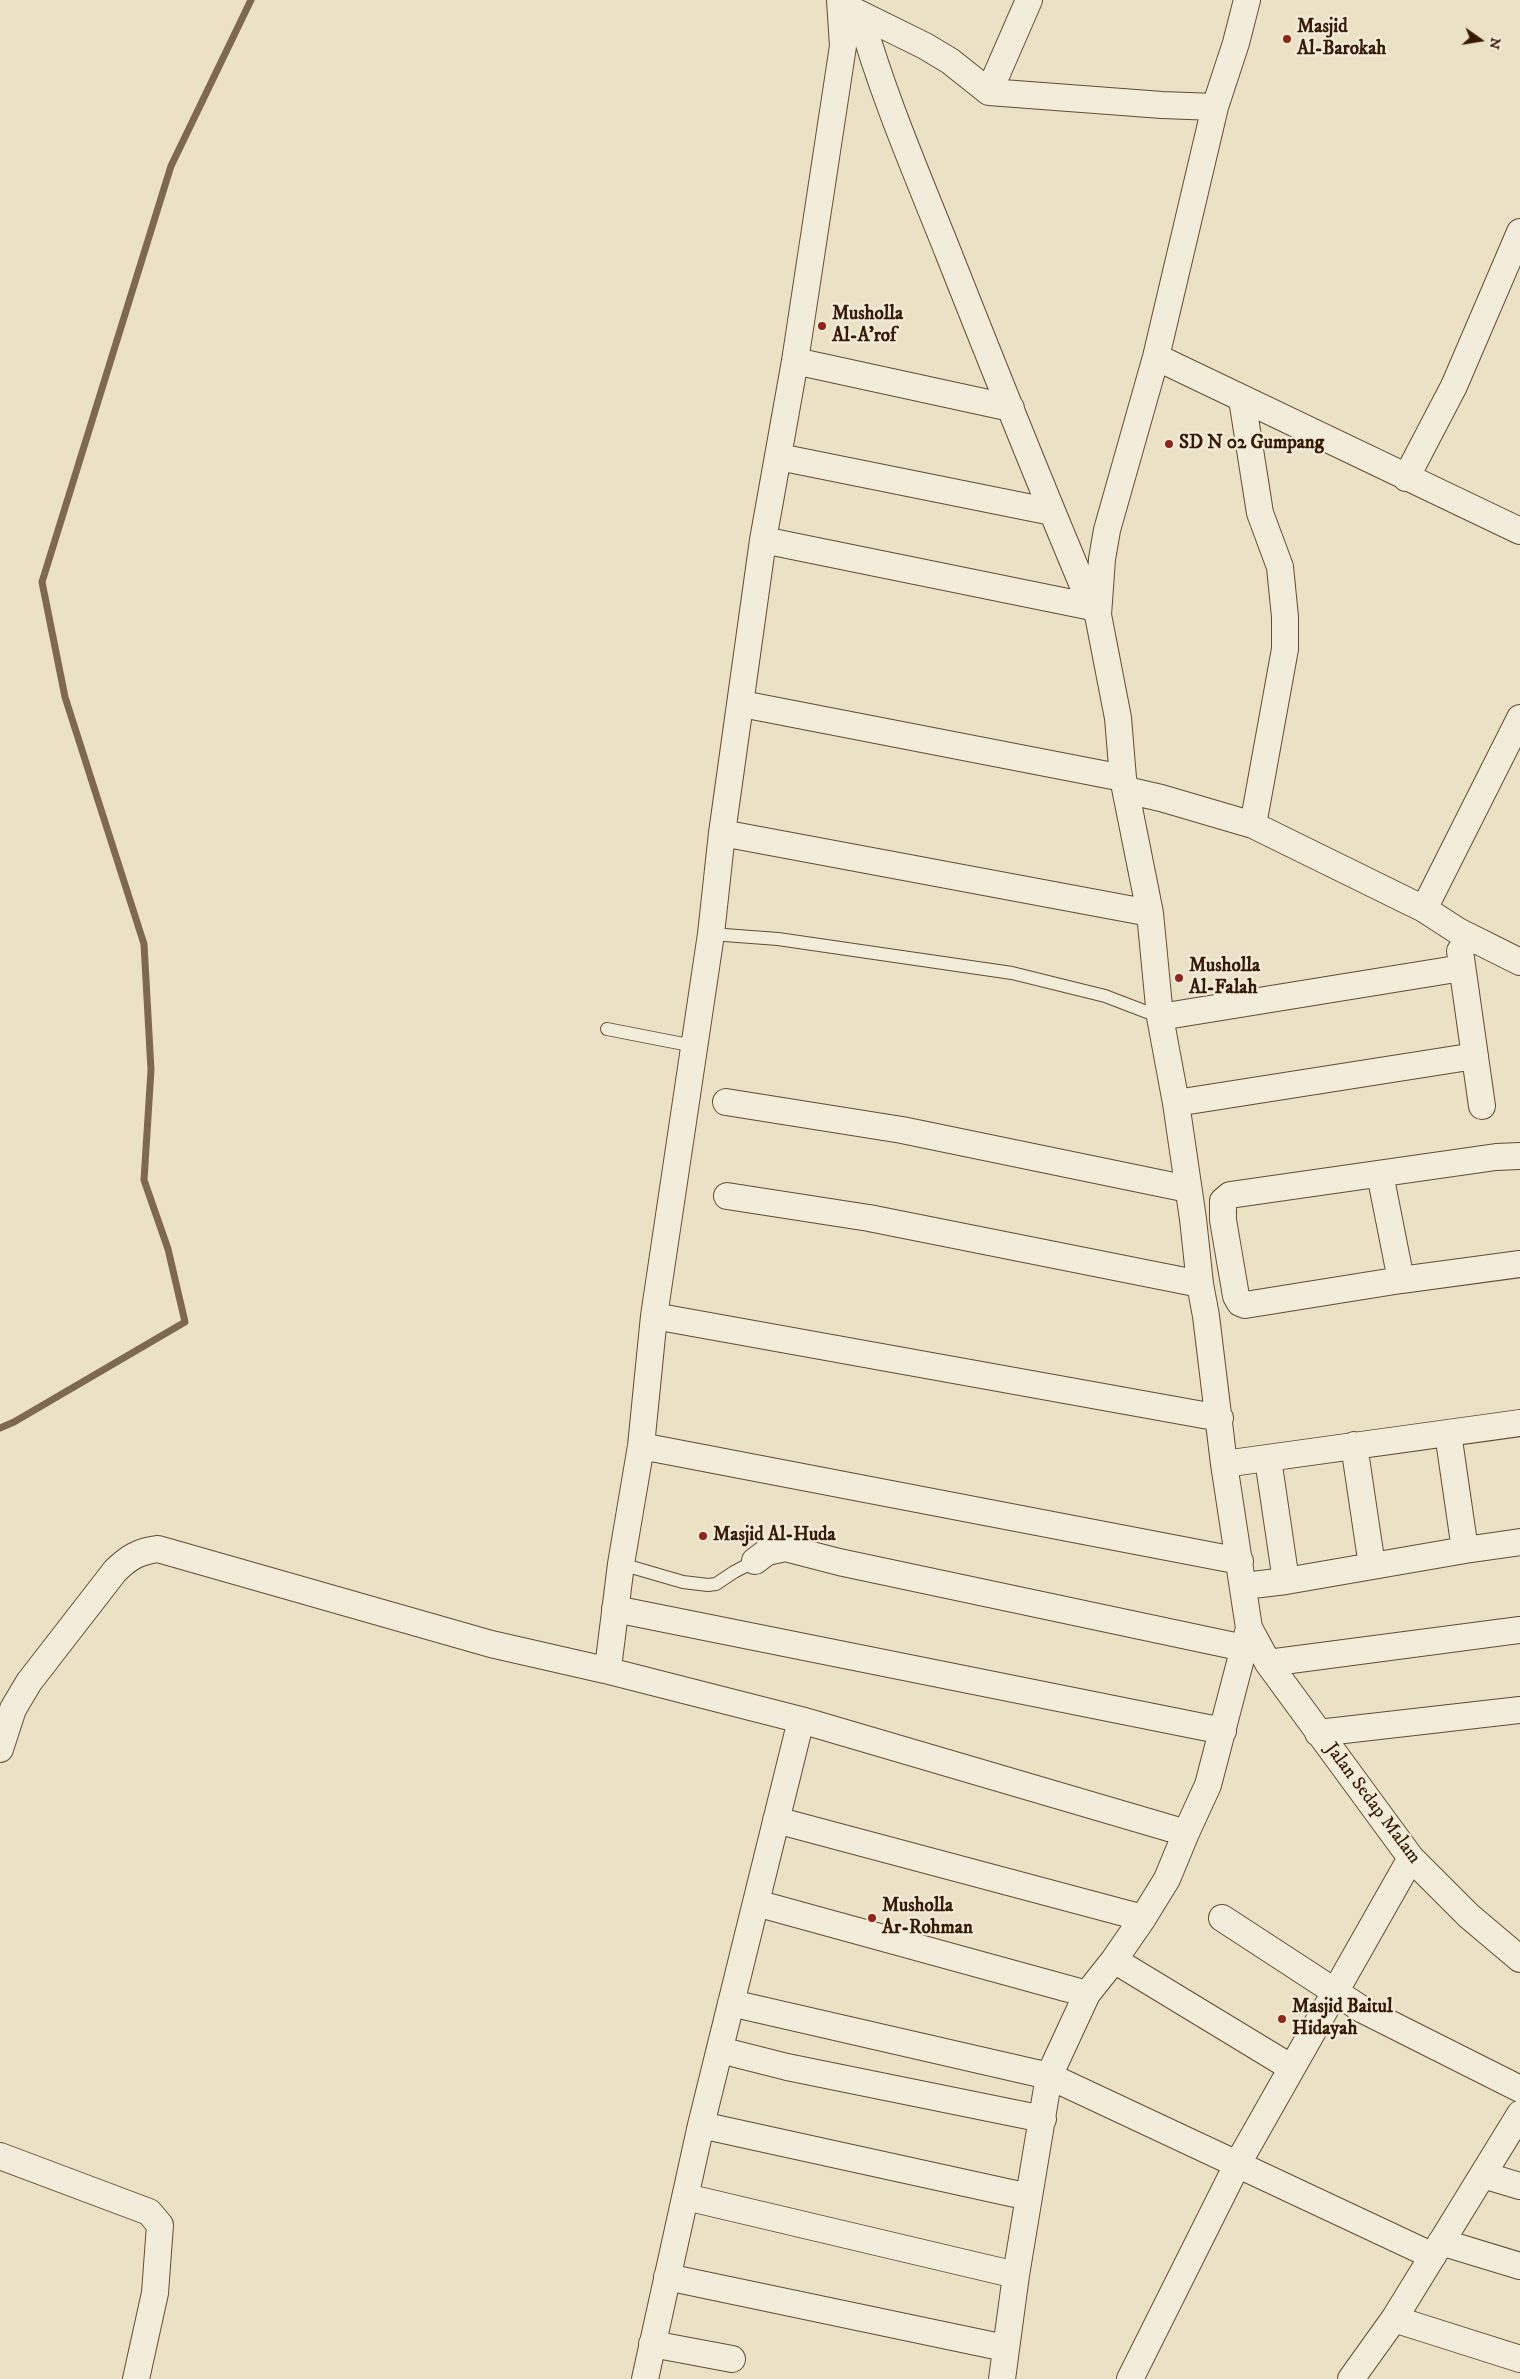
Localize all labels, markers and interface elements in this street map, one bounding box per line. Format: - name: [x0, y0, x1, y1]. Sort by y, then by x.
- north arrow: [1455, 15, 1505, 65]
- place label: Masjid Al-Barokah: [1297, 17, 1386, 61]
- marker: Masjid Al-Barokah: [1281, 33, 1293, 45]
- text: N: [1485, 36, 1505, 51]
- place label: Musholla Al-A'rof: [832, 304, 903, 348]
- marker: Musholla Al-A'rof: [816, 320, 828, 332]
- place label: SD N 02 Gumpang: [1179, 433, 1324, 455]
- marker: SD N 02 Gumpang: [1163, 438, 1175, 450]
- place label: Musholla Al-Falah: [1189, 956, 1260, 1000]
- marker: Musholla Al-Falah: [1173, 972, 1185, 984]
- place label: Masjid Al-Huda: [713, 1525, 836, 1547]
- marker: Masjid Al-Huda: [697, 1530, 709, 1542]
- street label: Jalan Sedap Malam: [1319, 1739, 1425, 1869]
- place label: Musholla Ar-Rohman: [882, 1896, 973, 1940]
- marker: Musholla Ar-Rohman: [866, 1912, 878, 1924]
- place label: Masjid Baitul Hidayah: [1292, 1997, 1393, 2041]
- marker: Masjid Baitul Hidayah: [1276, 2013, 1288, 2025]

